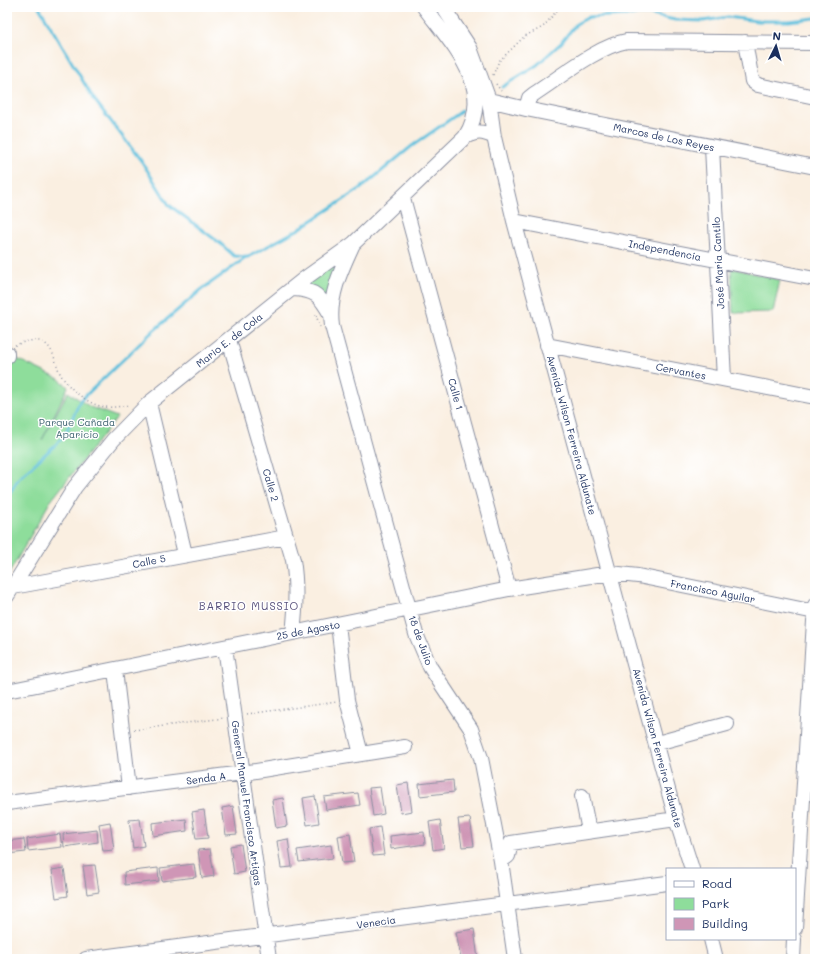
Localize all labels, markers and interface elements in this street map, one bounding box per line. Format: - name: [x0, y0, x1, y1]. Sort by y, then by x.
- north arrow: [756, 26, 796, 66]
- text: N: [772, 28, 782, 43]
- street label: Marcos de Los Reyes: [612, 119, 716, 155]
- street label: José María Cantilo: [709, 216, 727, 309]
- street label: Independencia: [628, 236, 702, 264]
- street label: Mario E. de Cola: [193, 310, 265, 370]
- street label: Avenida Wilson Ferreira Aldunate: [544, 354, 600, 516]
- street label: Cervantes: [655, 359, 707, 383]
- street label: Calle 1: [445, 377, 467, 411]
- park label: Parque Cañada Aparicio: [39, 415, 115, 441]
- street label: Calle 2: [260, 467, 282, 503]
- street label: Calle 5: [131, 551, 167, 571]
- street label: Francisco Aguilar: [669, 576, 757, 606]
- district label: BARRIO MUSSIO: [199, 598, 299, 613]
- street label: 18 de Julio: [406, 613, 436, 667]
- street label: 25 de Agosto: [275, 617, 341, 643]
- street label: Avenida Wilson Ferreira Aldunate: [630, 667, 686, 829]
- street label: General Manuel Francisco Artigas: [228, 719, 266, 887]
- street label: Senda A: [185, 768, 227, 788]
- legend: [666, 868, 796, 940]
- text: Road: [702, 875, 732, 891]
- text: Park: [702, 895, 729, 911]
- street label: Venecia: [355, 912, 397, 932]
- text: Building: [702, 915, 748, 931]

